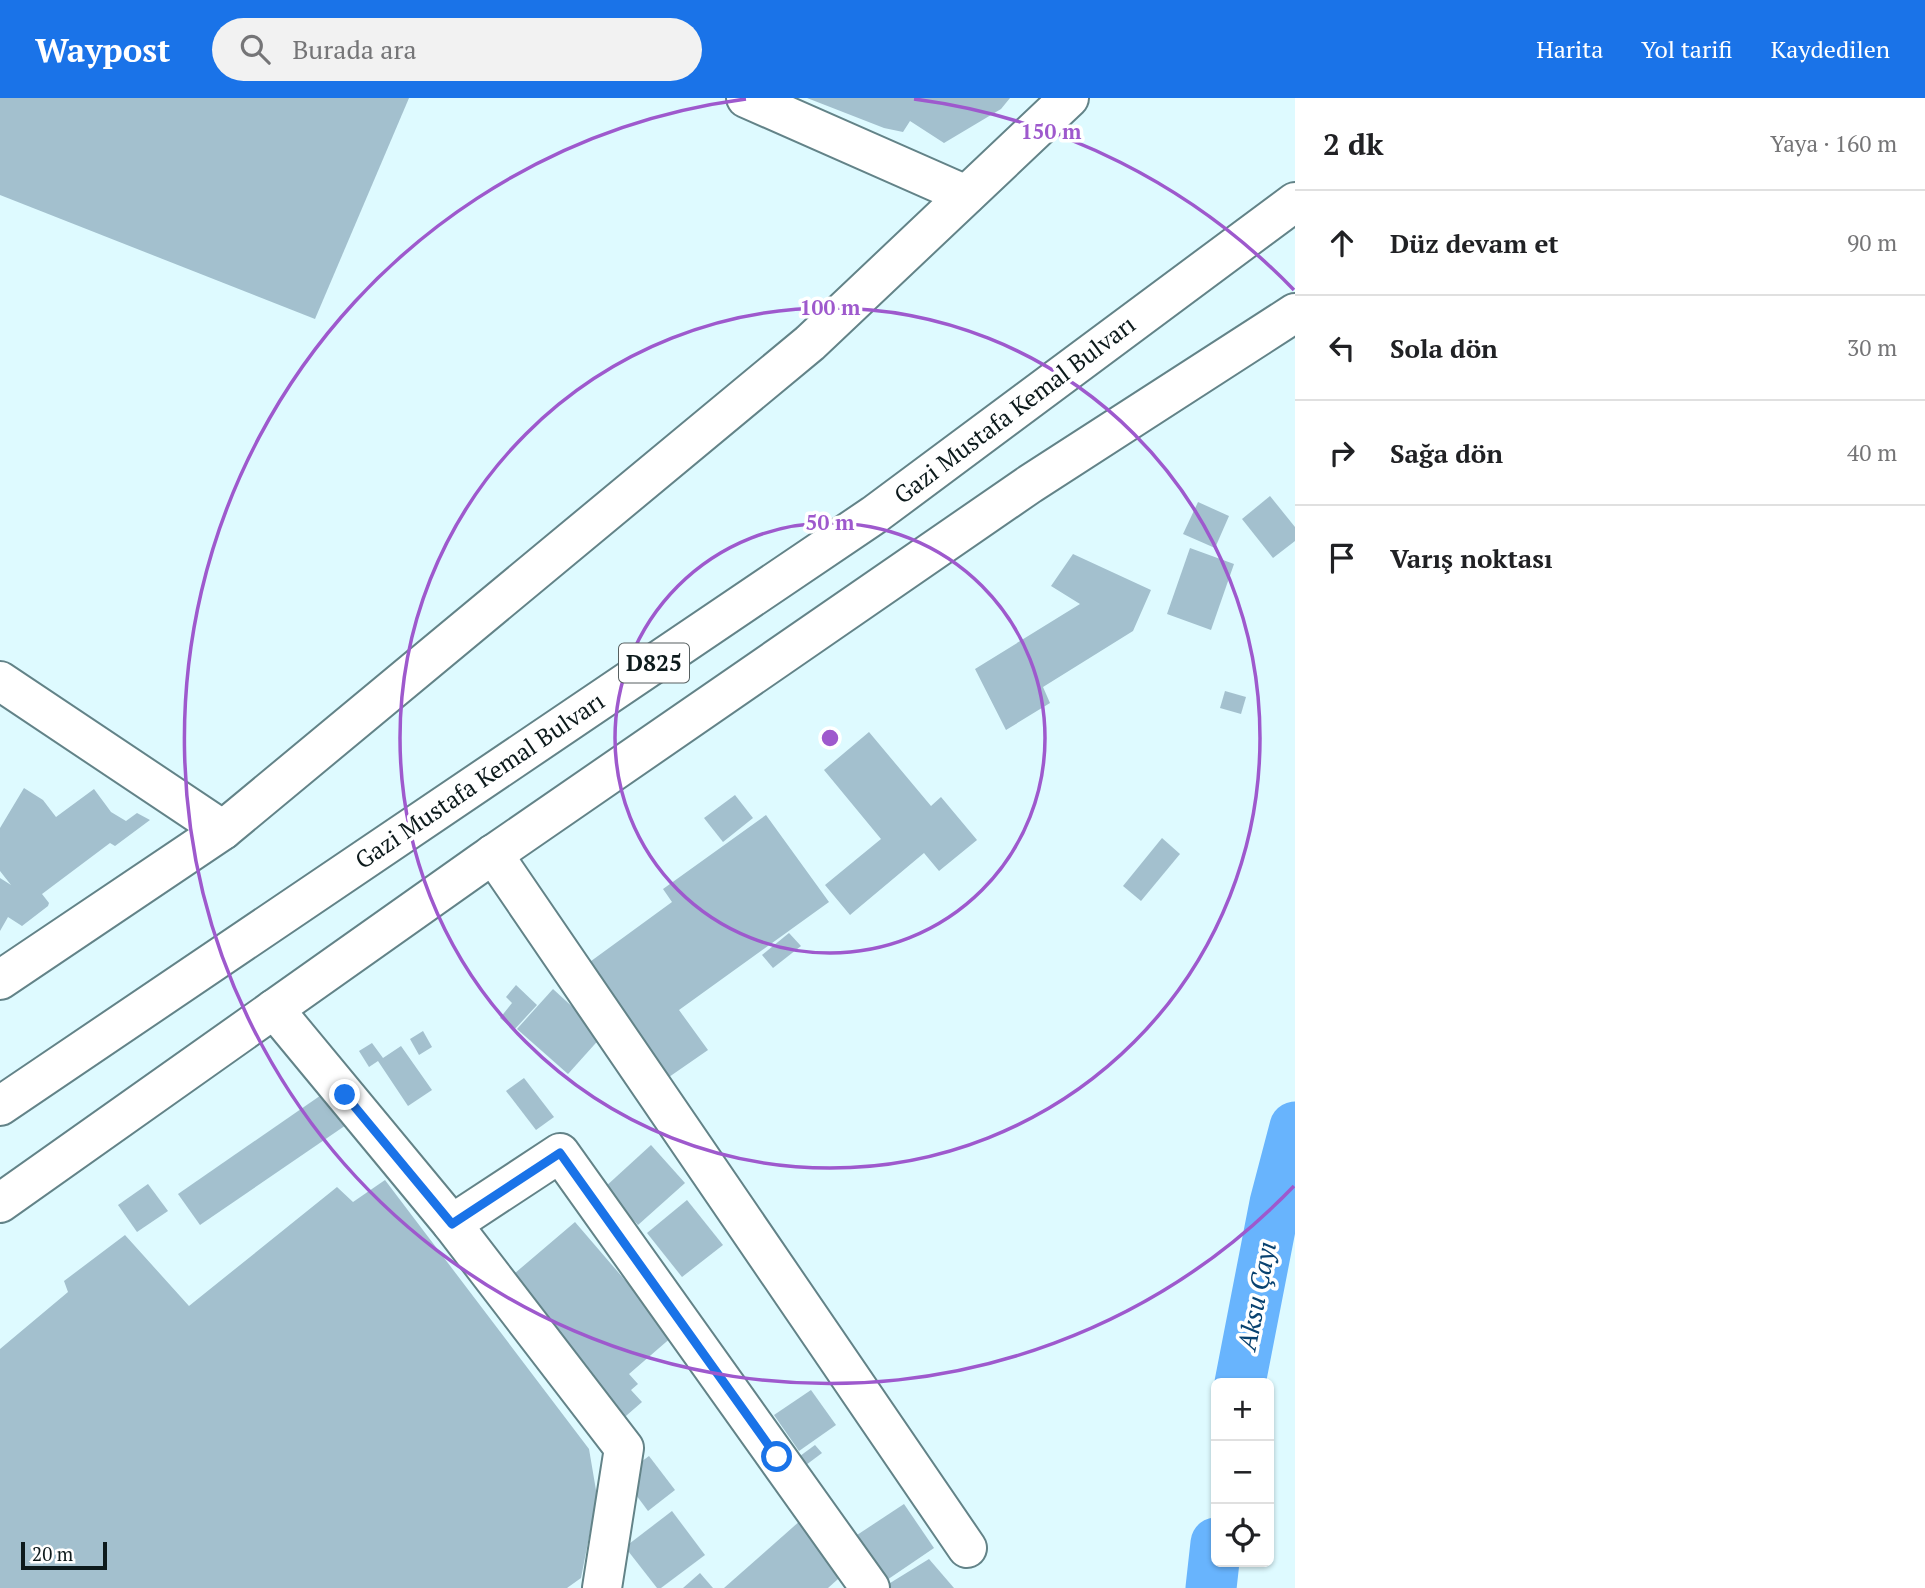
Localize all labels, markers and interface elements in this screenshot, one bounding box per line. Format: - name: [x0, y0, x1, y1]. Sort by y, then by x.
- search box: [212, 18, 702, 81]
- text: Waypost: [35, 28, 170, 71]
- icon: search: [236, 30, 274, 68]
- text: Burada ara: [292, 32, 417, 66]
- text: Harita: [1536, 33, 1603, 65]
- text: Yol tarifi: [1641, 33, 1733, 65]
- text: Kaydedilen: [1771, 33, 1890, 65]
- text: 150 m: [1021, 117, 1082, 145]
- text: 2 dk: [1323, 124, 1384, 164]
- text: Yaya · 160 m: [1770, 128, 1897, 159]
- icon: ahead: [1323, 224, 1361, 262]
- text: Düz devam et: [1390, 226, 1559, 260]
- text: 90 m: [1847, 227, 1897, 258]
- text: 100 m: [800, 293, 861, 321]
- street label: Gazi Mustafa Kemal Bulvarı: [887, 308, 1142, 511]
- icon: left: [1323, 329, 1361, 367]
- text: Sola dön: [1390, 331, 1498, 365]
- text: 30 m: [1847, 332, 1897, 363]
- icon: right: [1323, 434, 1361, 472]
- text: Sağa dön: [1390, 436, 1503, 470]
- text: 40 m: [1847, 437, 1897, 468]
- text: 50 m: [806, 508, 855, 536]
- icon: arrive: [1323, 539, 1361, 577]
- text: Varış noktası: [1390, 541, 1553, 575]
- road number: D825: [619, 643, 689, 682]
- street label: Gazi Mustafa Kemal Bulvarı: [348, 685, 610, 876]
- centre of rings: [818, 726, 842, 750]
- route end: [329, 1079, 360, 1110]
- water label: Aksu Çayı: [1228, 1238, 1283, 1355]
- map controls: [1211, 1378, 1274, 1567]
- button: +: [1211, 1378, 1274, 1441]
- route start: [761, 1441, 792, 1472]
- button: −: [1211, 1441, 1274, 1504]
- button: locate: [1211, 1504, 1274, 1567]
- scale bar: [21, 1539, 107, 1571]
- text: 20 m: [32, 1541, 73, 1566]

